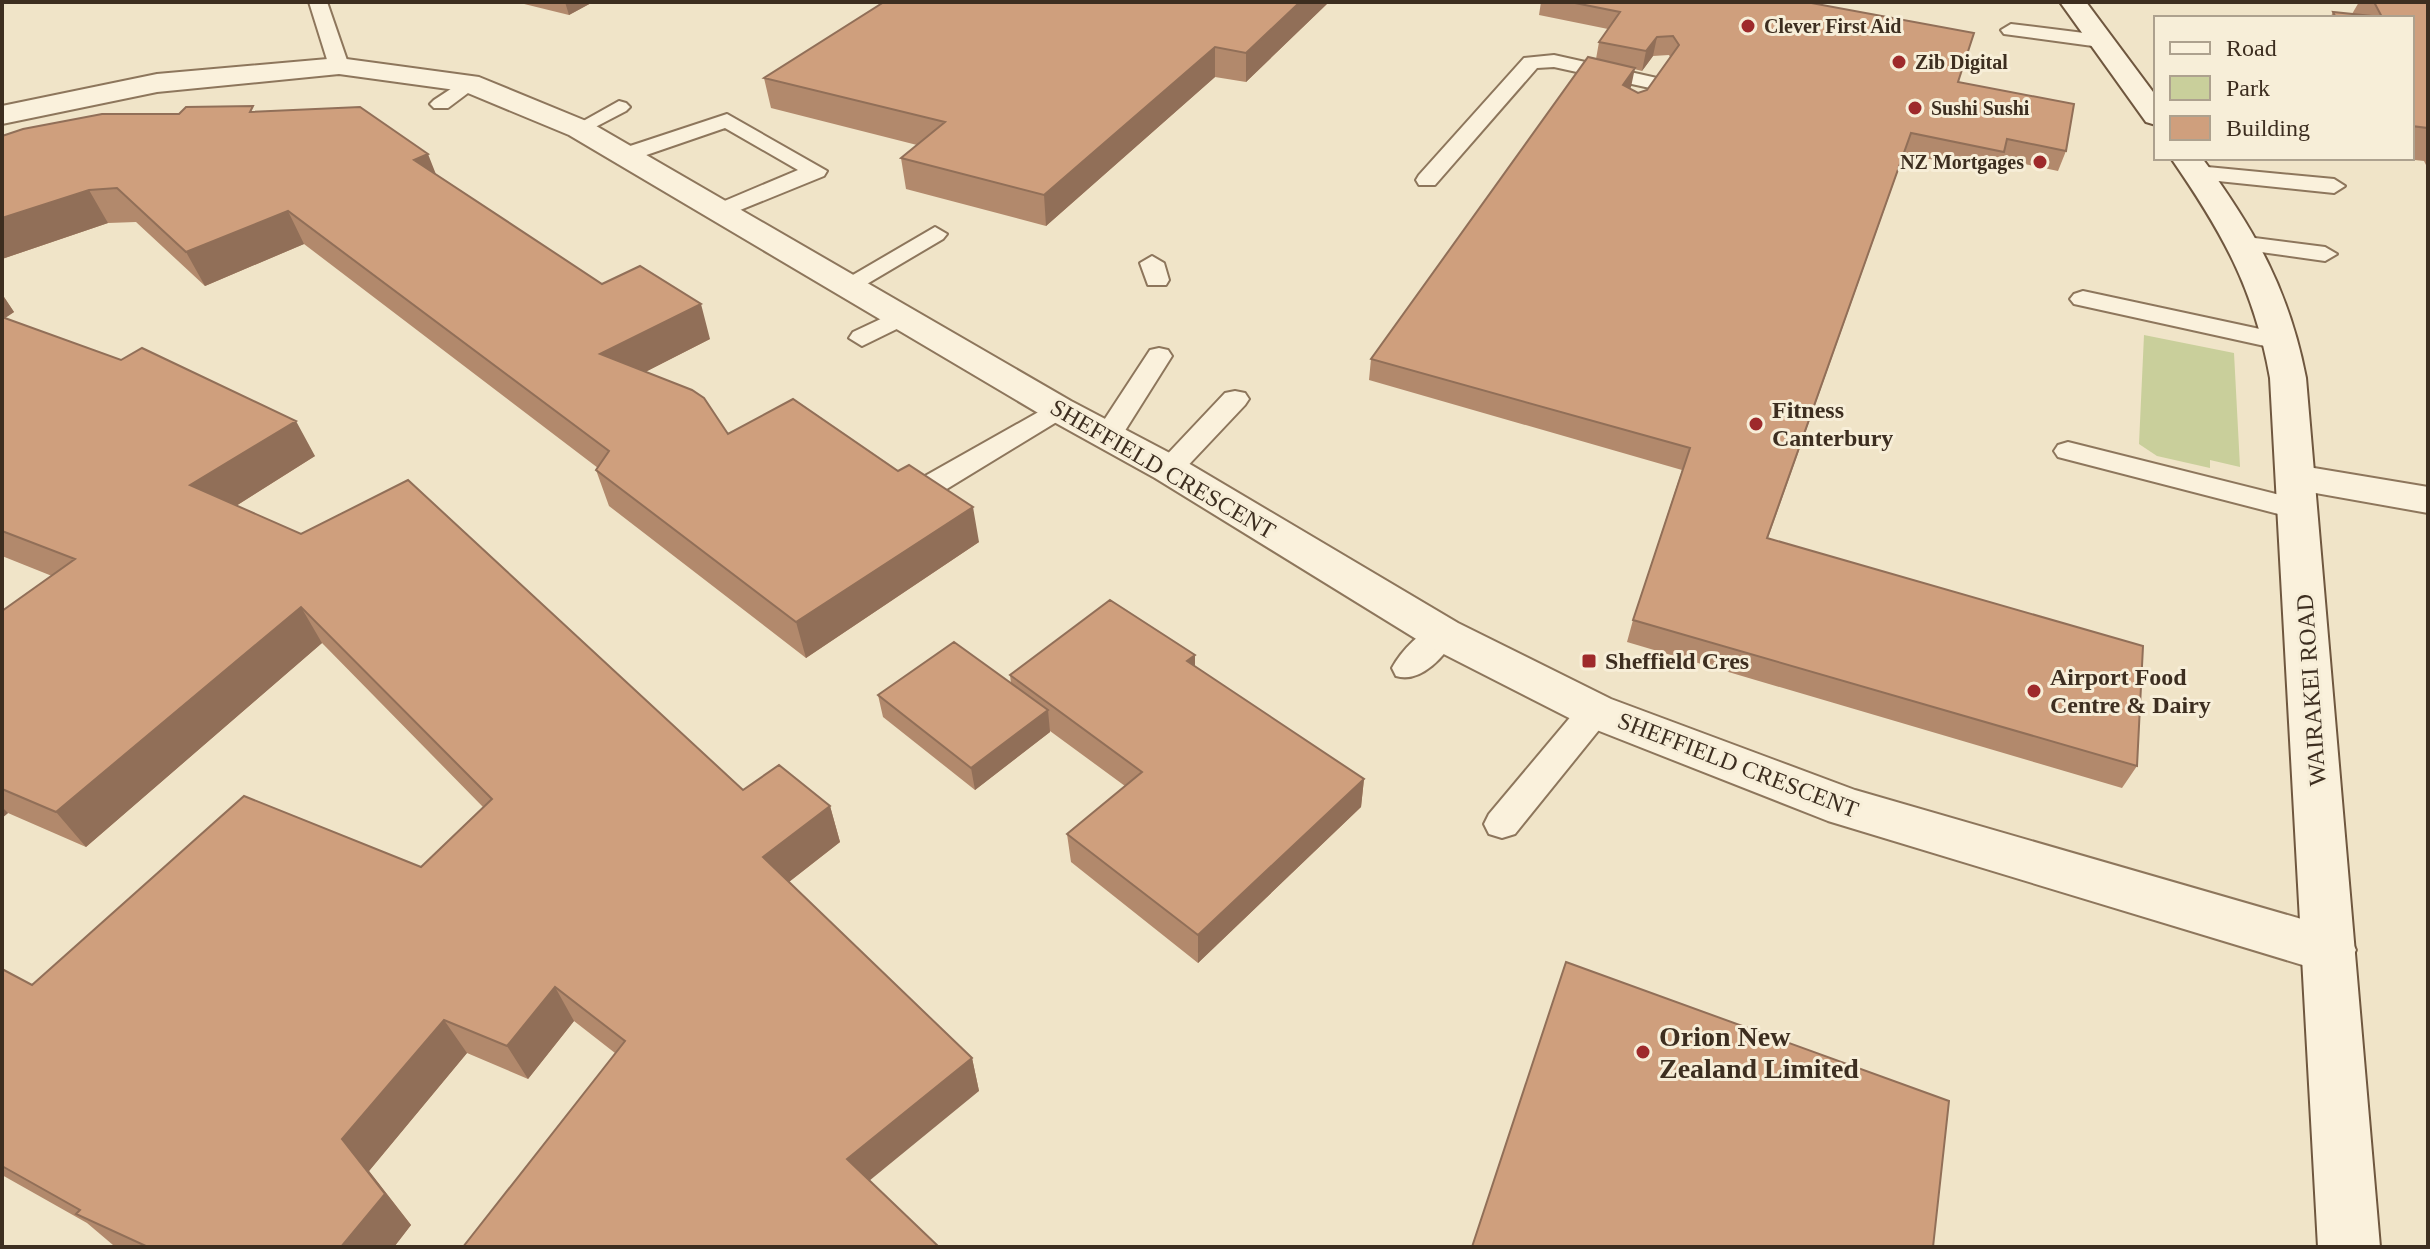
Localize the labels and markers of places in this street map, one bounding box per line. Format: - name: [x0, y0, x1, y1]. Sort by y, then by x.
- place label: Clever First Aid: [1764, 15, 1901, 37]
- marker: Clever First Aid: [1739, 17, 1757, 35]
- place label: Zib Digital: [1915, 51, 2008, 74]
- marker: Zib Digital: [1890, 53, 1908, 71]
- place label: Sushi Sushi: [1931, 97, 2030, 119]
- marker: Sushi Sushi: [1906, 99, 1924, 117]
- place label: NZ Mortgages: [1900, 151, 2024, 174]
- marker: NZ Mortgages: [2031, 153, 2049, 171]
- place label: Fitness Canterbury: [1772, 397, 1893, 451]
- marker: Fitness Canterbury: [1747, 415, 1765, 433]
- place label: Sheffield Cres: [1605, 648, 1749, 674]
- marker: Sheffield Cres: [1580, 652, 1598, 670]
- place label: Airport Food Centre & Dairy: [2050, 664, 2211, 718]
- marker: Airport Food Centre & Dairy: [2025, 682, 2043, 700]
- place label: Orion New Zealand Limited: [1659, 1021, 1859, 1084]
- marker: Orion New Zealand Limited: [1634, 1043, 1652, 1061]

